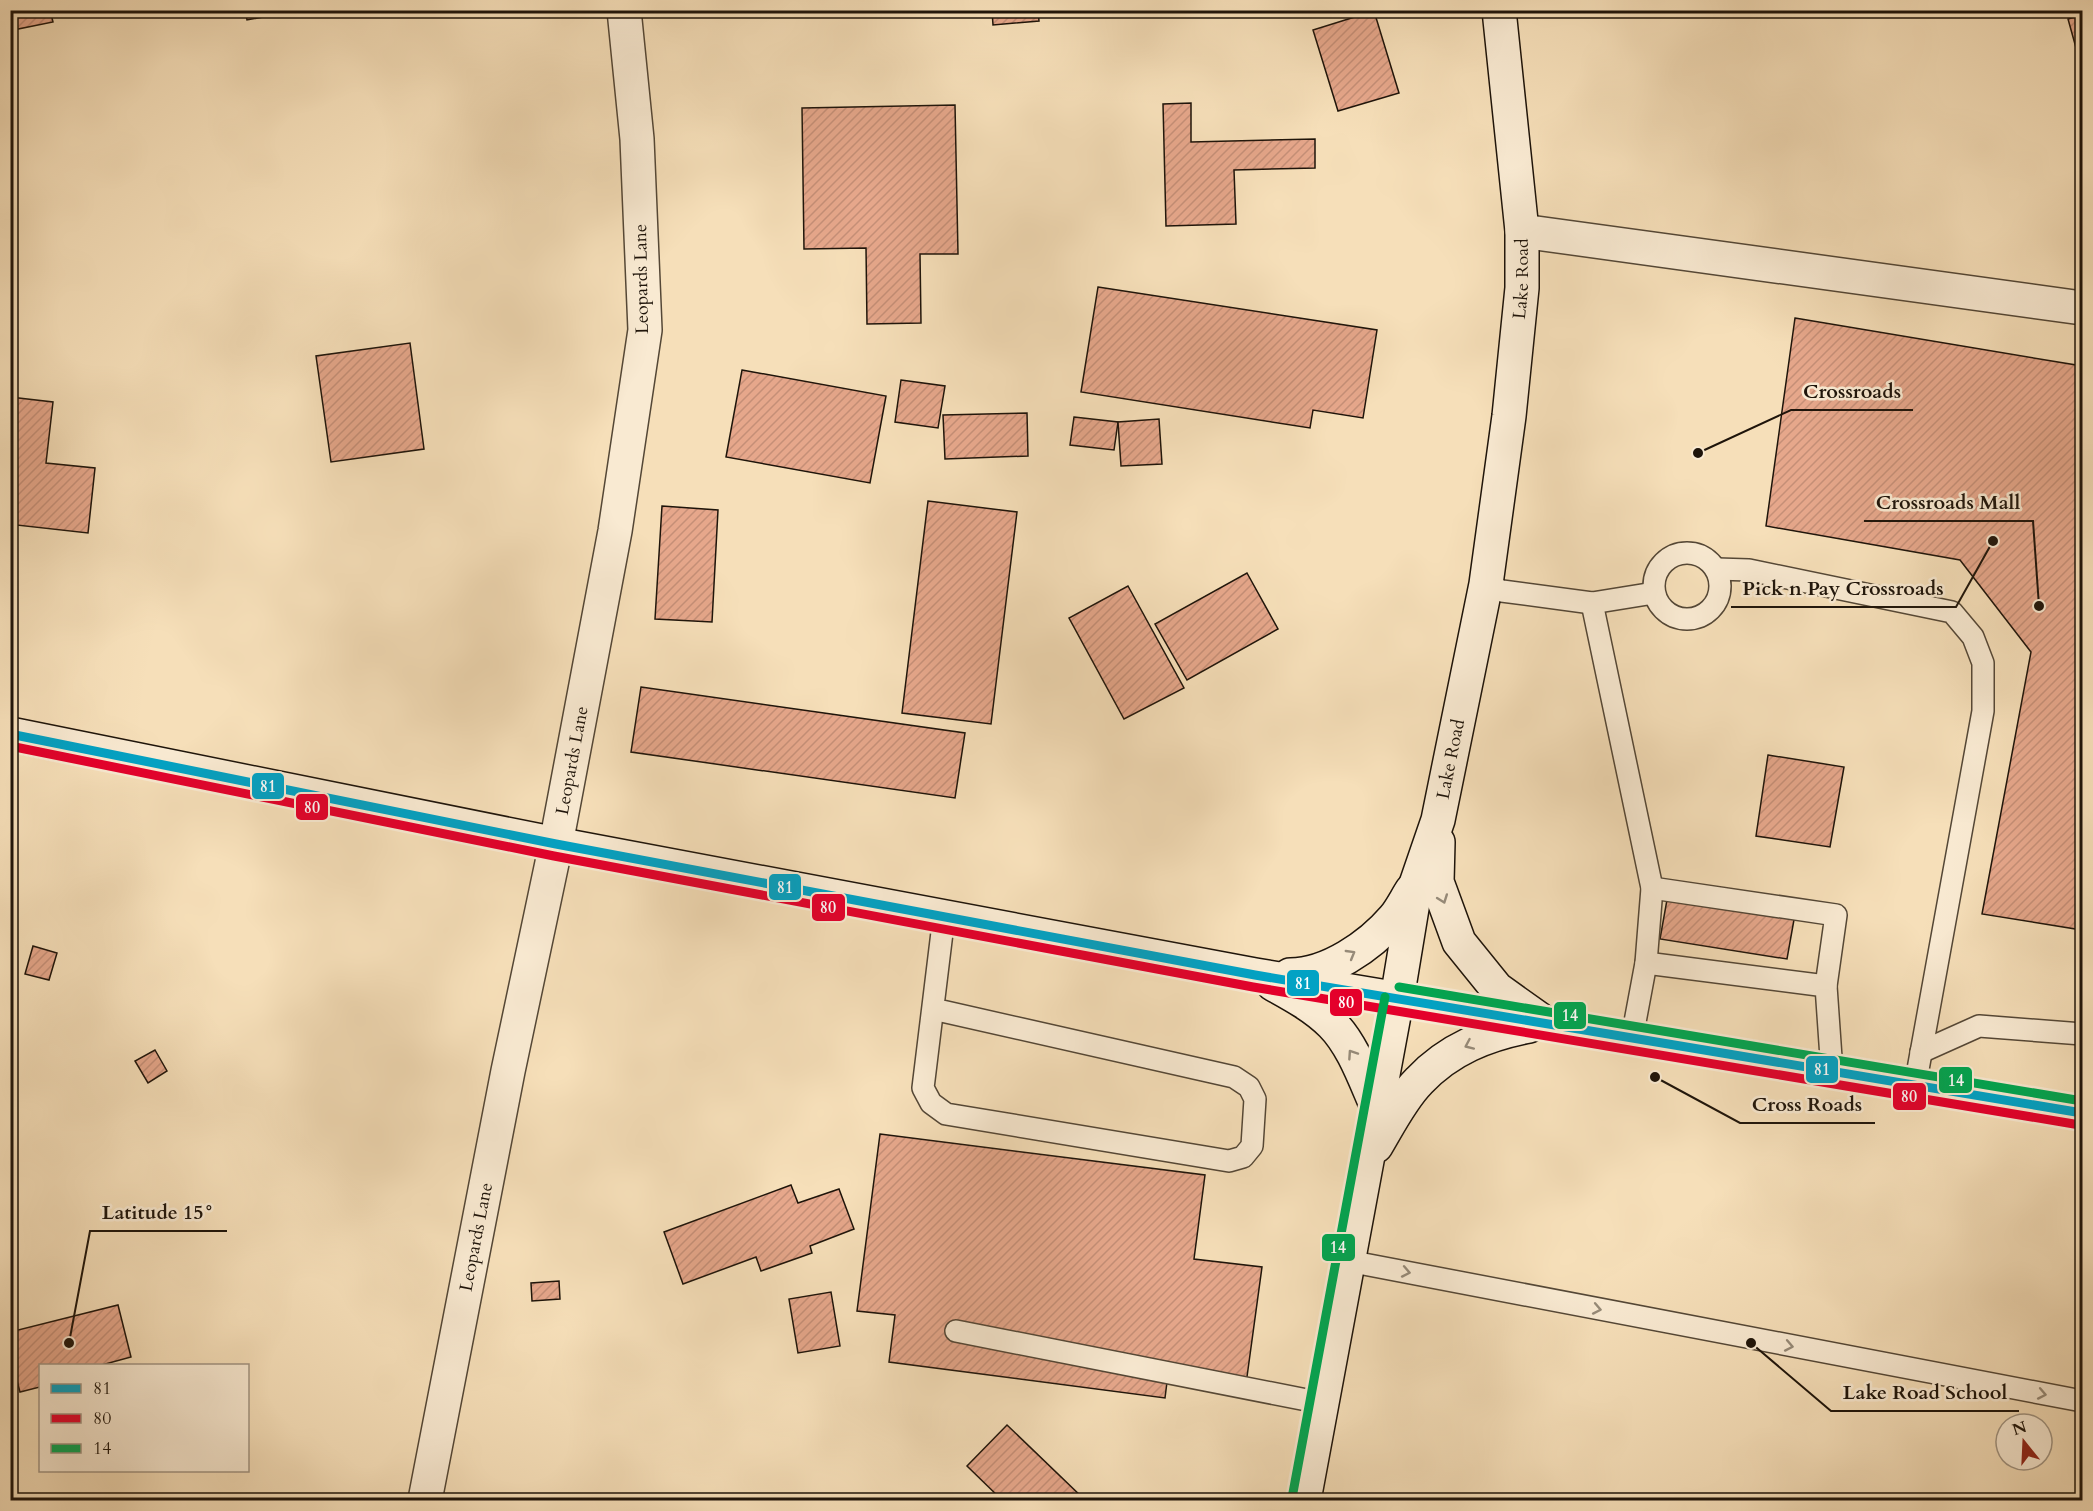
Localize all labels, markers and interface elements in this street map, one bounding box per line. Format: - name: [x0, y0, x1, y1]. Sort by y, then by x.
- street label: Leopards Lane: [628, 224, 655, 334]
- street label: Lake Road: [1507, 238, 1535, 320]
- callout: Crossroads: [1791, 372, 1913, 410]
- text: Crossroads: [1803, 378, 1901, 405]
- callout: Crossroads Mall: [1864, 483, 2033, 521]
- text: Crossroads Mall: [1876, 489, 2020, 516]
- callout: Pick n Pay Crossroads: [1731, 569, 1956, 607]
- text: Pick n Pay Crossroads: [1742, 575, 1944, 602]
- street label: Leopards Lane: [550, 704, 595, 817]
- street label: Lake Road: [1431, 717, 1471, 801]
- line badge: 81: [251, 772, 285, 800]
- text: 81: [260, 776, 276, 798]
- line badge: 80: [295, 793, 329, 821]
- text: 80: [304, 797, 320, 819]
- line badge: 81: [768, 873, 802, 901]
- text: 81: [777, 877, 793, 899]
- one-way arrow: [1436, 892, 1448, 903]
- line badge: 80: [811, 893, 846, 922]
- text: 80: [820, 897, 836, 919]
- one-way arrow: [1345, 950, 1355, 961]
- line badge: 81: [1286, 969, 1320, 997]
- text: 81: [1295, 973, 1311, 995]
- line badge: 80: [1329, 988, 1363, 1017]
- text: 80: [1338, 992, 1354, 1014]
- line badge: 14: [1553, 1001, 1587, 1030]
- text: 14: [1562, 1005, 1578, 1027]
- one-way arrow: [1465, 1037, 1476, 1049]
- one-way arrow: [1348, 1050, 1359, 1061]
- line badge: 81: [1805, 1055, 1839, 1084]
- text: 81: [1814, 1059, 1830, 1081]
- line badge: 14: [1938, 1066, 1973, 1094]
- text: 14: [1948, 1070, 1964, 1092]
- line badge: 80: [1892, 1082, 1927, 1111]
- callout: Cross Roads: [1740, 1085, 1875, 1123]
- text: 80: [1901, 1086, 1917, 1108]
- text: Cross Roads: [1752, 1091, 1862, 1118]
- street label: Leopards Lane: [454, 1180, 499, 1294]
- callout: Latitude 15°: [90, 1193, 227, 1231]
- text: Latitude 15°: [102, 1199, 214, 1226]
- line badge: 14: [1321, 1233, 1356, 1262]
- text: 14: [1330, 1237, 1346, 1259]
- one-way arrow: [1400, 1265, 1410, 1278]
- one-way arrow: [1592, 1302, 1602, 1315]
- one-way arrow: [1783, 1339, 1793, 1352]
- legend: [39, 1364, 249, 1472]
- callout: Lake Road School: [1831, 1373, 2019, 1411]
- text: 81: [93, 1376, 111, 1401]
- text: Lake Road School: [1843, 1379, 2007, 1406]
- one-way arrow: [2037, 1387, 2047, 1400]
- text: 80: [93, 1406, 111, 1431]
- north arrow: [1994, 1412, 2054, 1472]
- text: N: [2010, 1416, 2030, 1441]
- text: 14: [93, 1436, 111, 1461]

